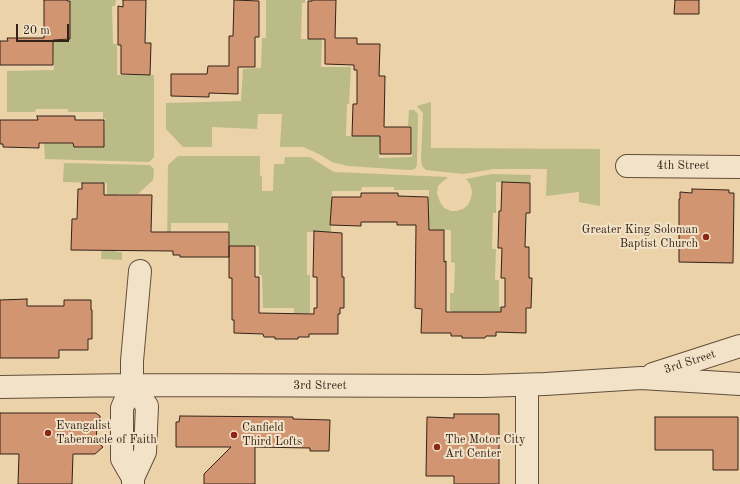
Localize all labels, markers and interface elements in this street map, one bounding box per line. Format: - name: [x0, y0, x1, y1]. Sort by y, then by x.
- scale bar: [18, 16, 71, 42]
- text: 20 m: [23, 25, 50, 37]
- street label: 4th Street: [657, 159, 709, 173]
- place label: Greater King Soloman Baptist Church: [582, 223, 698, 251]
- marker: Greater King Soloman Baptist Church: [701, 232, 711, 242]
- street label: 3rd Street: [662, 347, 718, 377]
- street label: 3rd Street: [293, 379, 347, 393]
- place label: Evangalist Tabernacle of Faith: [56, 419, 157, 447]
- place label: Canfield Third Lofts: [242, 421, 302, 449]
- marker: Evangalist Tabernacle of Faith: [43, 428, 53, 438]
- marker: Canfield Third Lofts: [229, 430, 239, 440]
- place label: The Motor City Art Center: [445, 433, 525, 461]
- marker: The Motor City Art Center: [432, 442, 442, 452]

